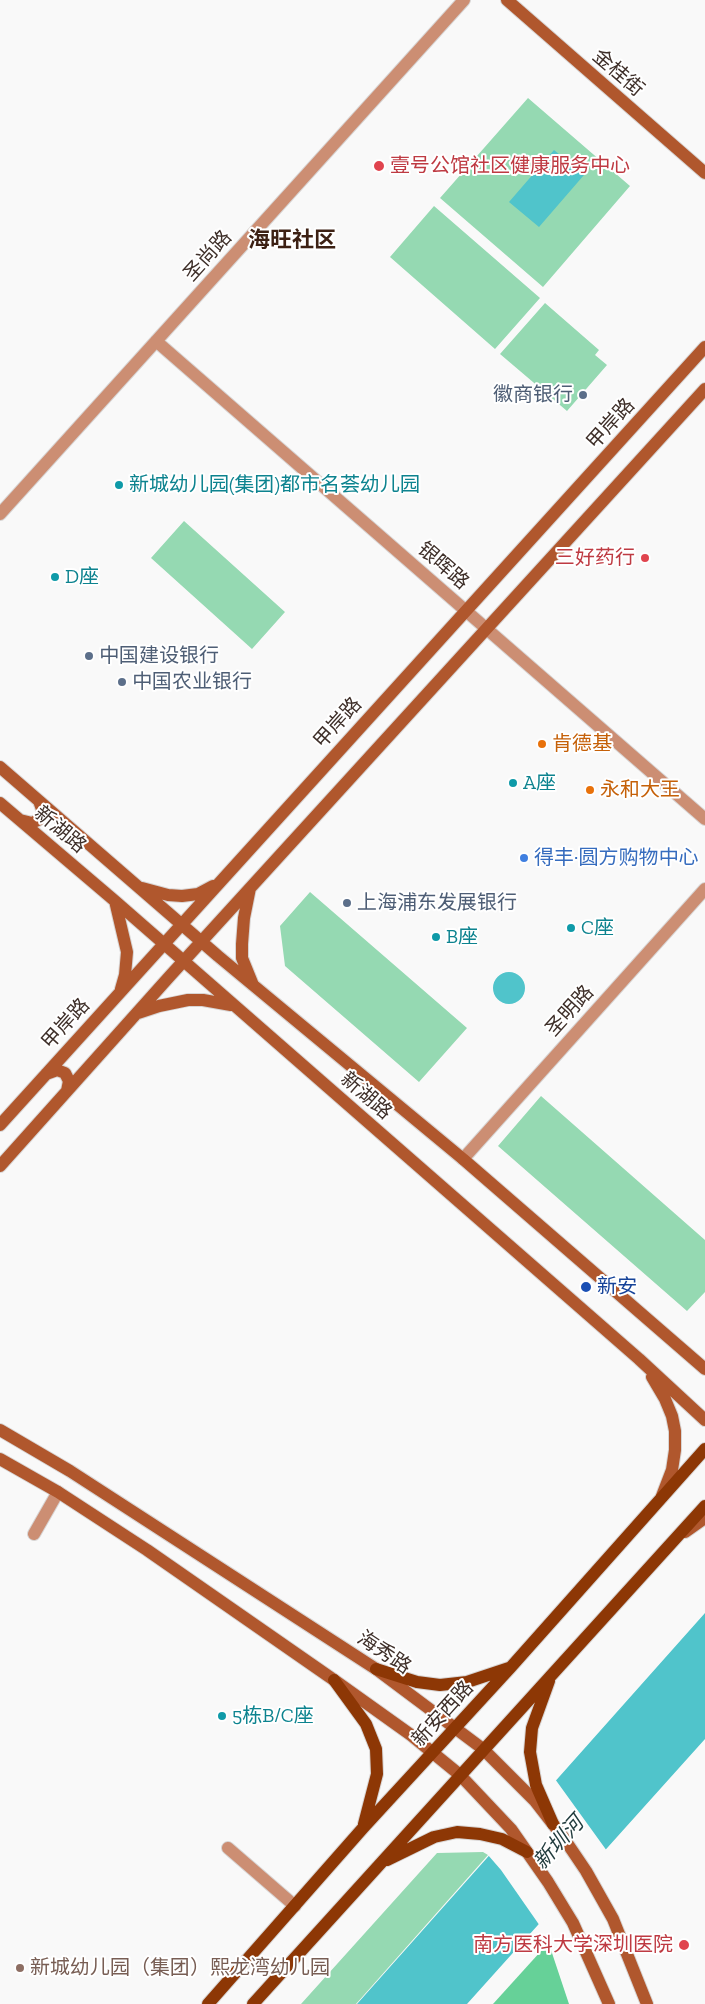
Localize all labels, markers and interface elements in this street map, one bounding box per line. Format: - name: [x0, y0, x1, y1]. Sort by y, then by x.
- street label: 金桂街: [587, 44, 649, 102]
- place label: 壹号公馆社区健康服务中心: [390, 154, 630, 178]
- marker: 壹号公馆社区健康服务中心: [372, 159, 386, 173]
- street label: 圣尚路: [179, 226, 237, 286]
- district label: 海旺社区: [248, 228, 336, 254]
- place label: 徽商银行: [493, 383, 573, 407]
- marker: 徽商银行: [577, 389, 589, 401]
- street label: 甲岸路: [582, 394, 640, 454]
- place label: 新城幼儿园(集团)都市名荟幼儿园: [129, 473, 420, 497]
- marker: 新城幼儿园(集团)都市名荟幼儿园: [113, 479, 125, 491]
- street label: 银晖路: [412, 537, 474, 595]
- place label: 三好药行: [555, 546, 635, 570]
- marker: 三好药行: [639, 552, 651, 564]
- place label: D座: [65, 565, 99, 589]
- marker: D座: [49, 571, 61, 583]
- place label: 中国建设银行: [99, 644, 219, 668]
- marker: 中国建设银行: [83, 650, 95, 662]
- place label: 中国农业银行: [132, 670, 252, 694]
- marker: 中国农业银行: [116, 676, 128, 688]
- street label: 甲岸路: [309, 693, 367, 753]
- place label: 肯德基: [552, 732, 612, 756]
- marker: 肯德基: [536, 738, 548, 750]
- place label: A座: [523, 771, 556, 795]
- marker: A座: [507, 777, 519, 789]
- place label: 永和大王: [600, 778, 680, 802]
- marker: 永和大王: [584, 784, 596, 796]
- street label: 新湖路: [29, 802, 91, 858]
- place label: 得丰·圆方购物中心: [534, 846, 698, 870]
- marker: 得丰·圆方购物中心: [518, 852, 530, 864]
- place label: 上海浦东发展银行: [357, 891, 517, 915]
- marker: 上海浦东发展银行: [341, 897, 353, 909]
- place label: C座: [581, 916, 614, 940]
- marker: C座: [565, 922, 577, 934]
- place label: B座: [446, 925, 478, 949]
- marker: B座: [430, 931, 442, 943]
- street label: 圣明路: [541, 981, 599, 1041]
- street label: 甲岸路: [37, 994, 95, 1054]
- street label: 新湖路: [335, 1067, 397, 1125]
- place label: 新安: [597, 1275, 637, 1299]
- marker: 新安: [579, 1280, 593, 1294]
- street label: 海秀路: [352, 1626, 416, 1680]
- street label: 新安西路: [407, 1676, 479, 1752]
- place label: 5栋B/C座: [232, 1704, 314, 1728]
- marker: 5栋B/C座: [216, 1710, 228, 1722]
- water label: 新圳河: [529, 1811, 589, 1875]
- place label: 南方医科大学深圳医院: [473, 1933, 673, 1957]
- marker: 南方医科大学深圳医院: [677, 1938, 691, 1952]
- place label: 新城幼儿园（集团）熙龙湾幼儿园: [30, 1956, 330, 1980]
- marker: 新城幼儿园（集团）熙龙湾幼儿园: [14, 1962, 26, 1974]

